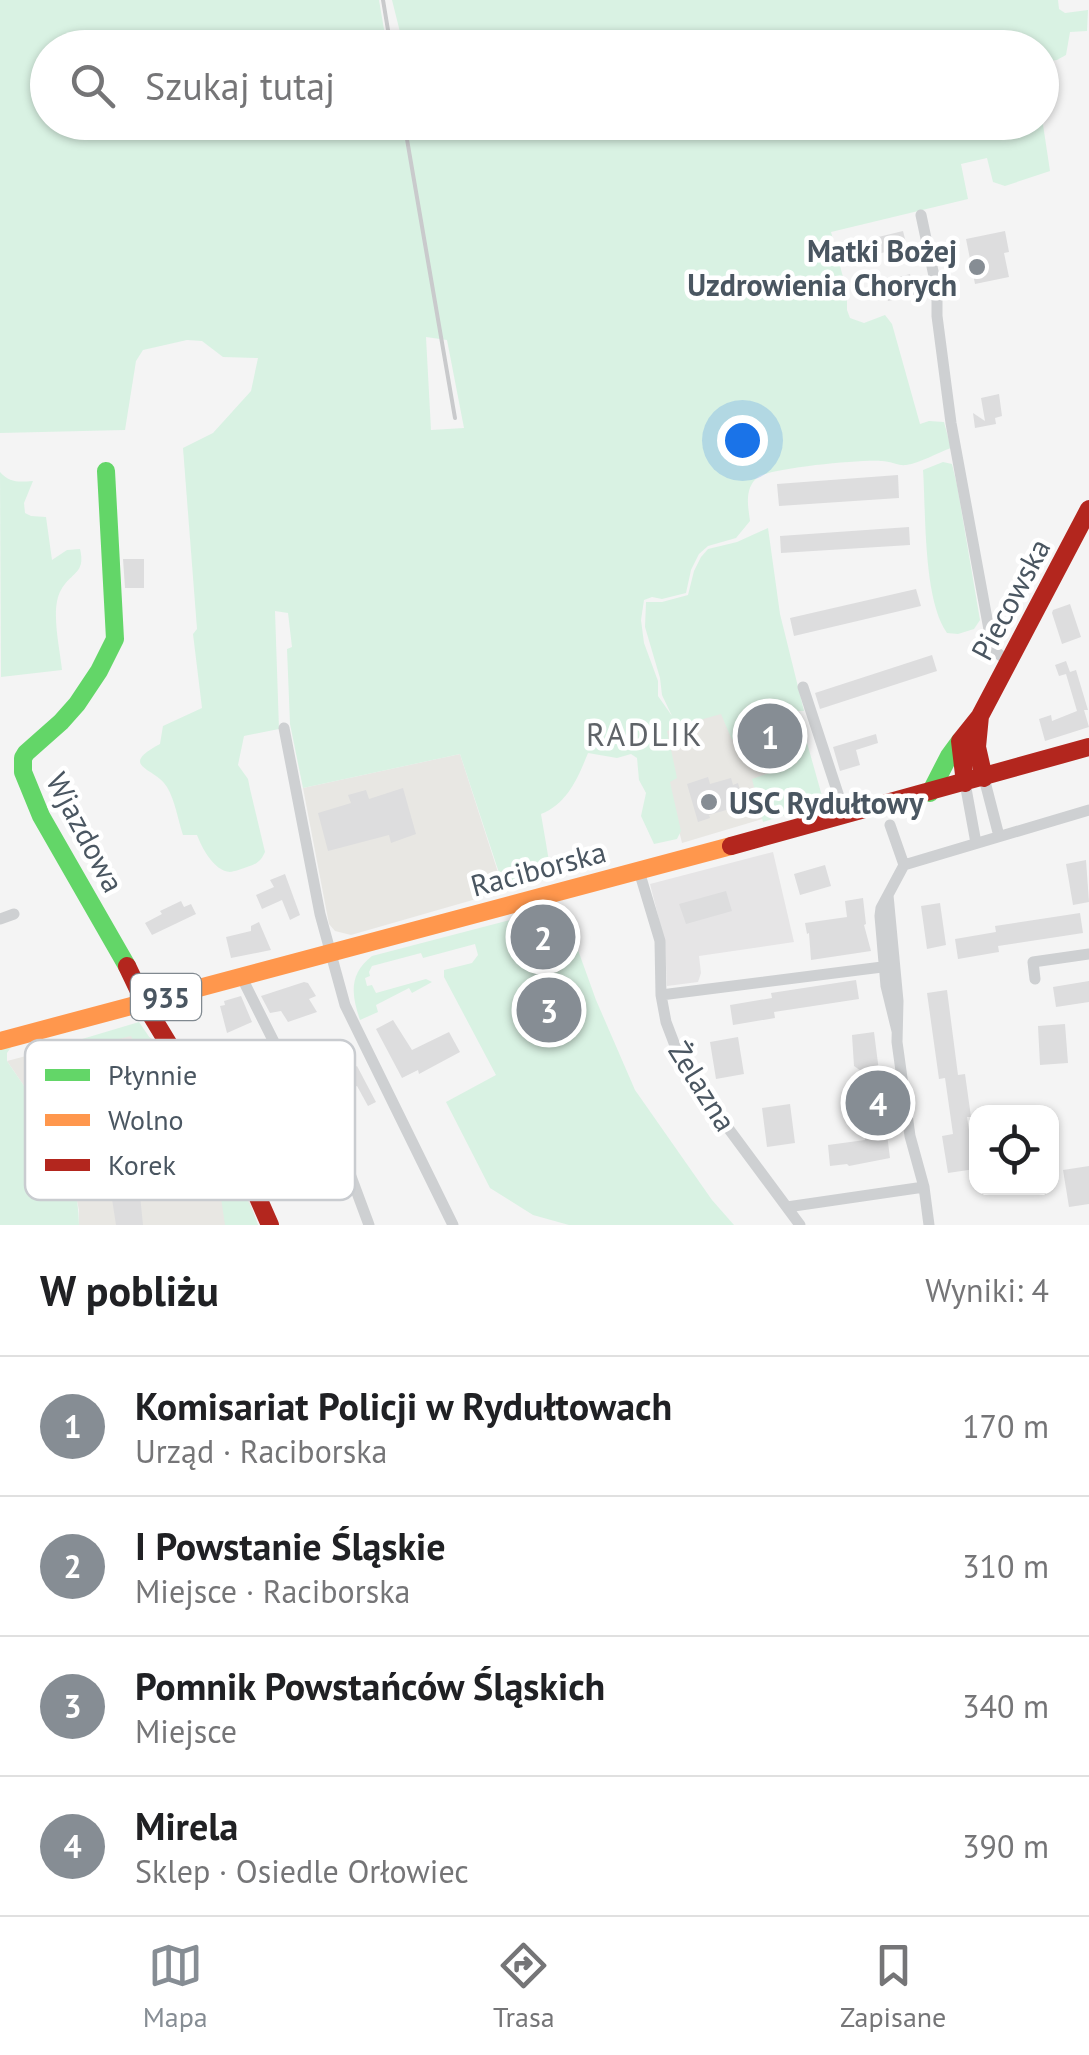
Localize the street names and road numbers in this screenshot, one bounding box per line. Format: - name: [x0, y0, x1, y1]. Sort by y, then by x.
- street label: Piecowska: [962, 531, 1058, 667]
- street label: Wjazdowa: [38, 765, 134, 899]
- street label: Raciborska: [466, 831, 610, 905]
- road number: 935: [131, 974, 201, 1020]
- street label: Żelazna: [660, 1034, 746, 1138]

